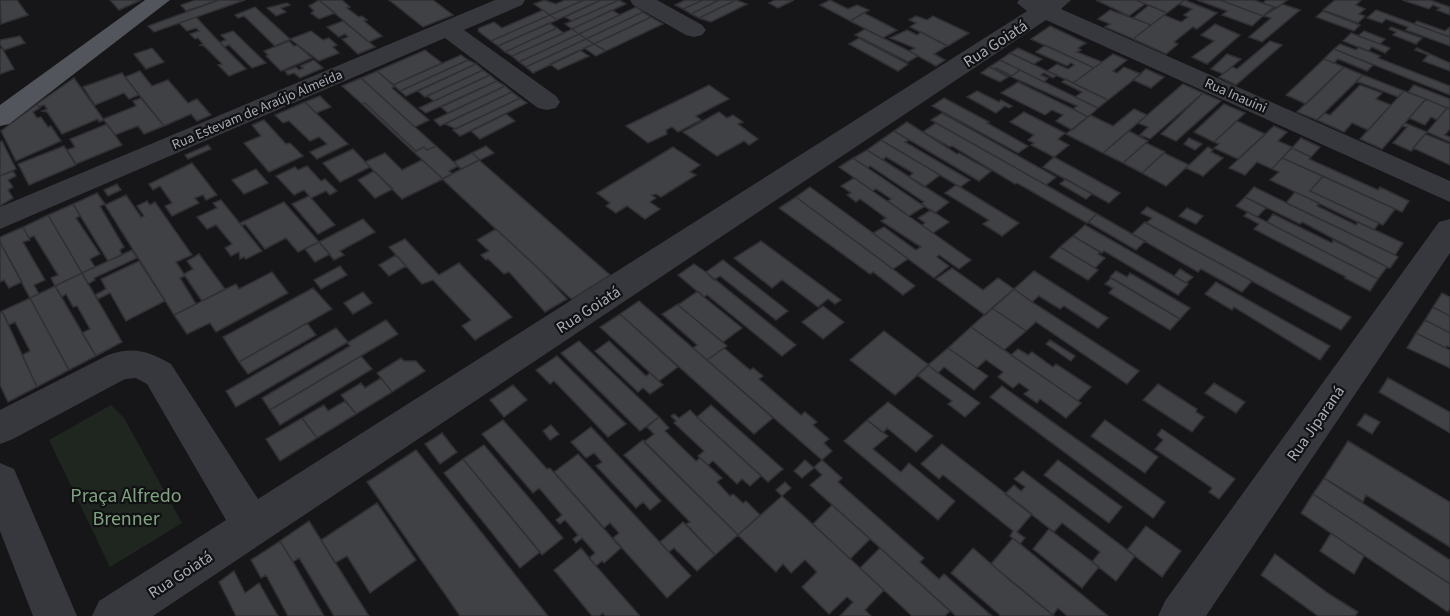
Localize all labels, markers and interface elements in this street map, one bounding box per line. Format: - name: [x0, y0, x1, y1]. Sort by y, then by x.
- street label: Rua Goiatá: [959, 15, 1032, 73]
- street label: Rua Estevam de Araújo Almeida: [169, 65, 346, 155]
- street label: Rua Inauini: [1201, 73, 1270, 118]
- street label: Rua Goiatá: [552, 281, 625, 339]
- street label: Rua Jiparaná: [1282, 381, 1350, 466]
- park label: Praça Alfredo Brenner: [70, 482, 182, 533]
- street label: Rua Goiatá: [144, 546, 217, 604]

